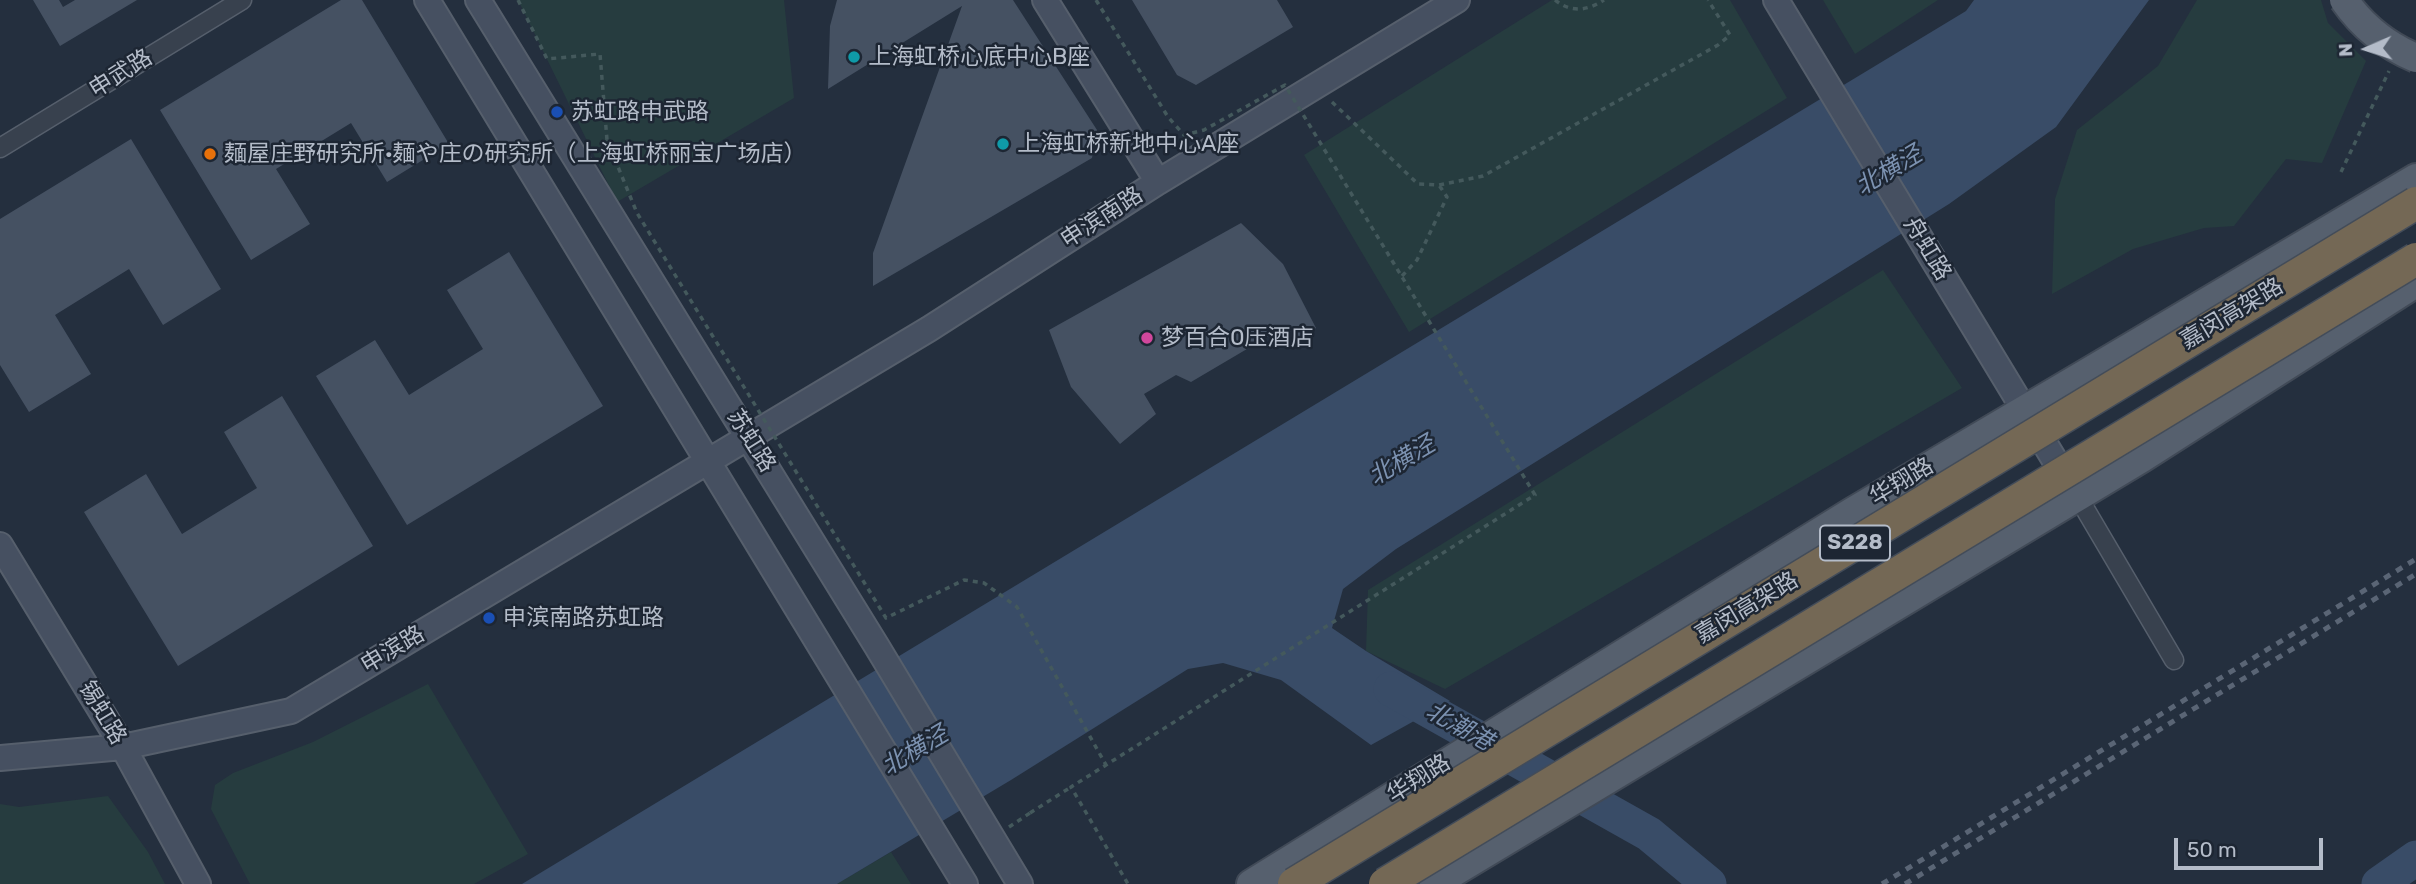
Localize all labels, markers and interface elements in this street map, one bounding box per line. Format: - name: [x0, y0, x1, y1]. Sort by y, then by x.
- north arrow: [2332, 14, 2402, 84]
- place label: 上海虹桥心底中心B座: [868, 43, 1090, 71]
- text: N: [2334, 43, 2357, 58]
- street label: 申武路: [84, 44, 158, 104]
- marker: 上海虹桥心底中心B座: [846, 49, 862, 65]
- place label: 苏虹路申武路: [571, 98, 709, 126]
- marker: 苏虹路申武路: [549, 104, 565, 120]
- place label: 上海虹桥新地中心A座: [1017, 130, 1239, 158]
- marker: 上海虹桥新地中心A座: [995, 136, 1011, 152]
- place label: 麺屋庄野研究所·麺や庄の研究所（上海虹桥丽宝广场店）: [224, 140, 807, 168]
- water label: 北横泾: [1851, 140, 1927, 202]
- marker: 麺屋庄野研究所·麺や庄の研究所（上海虹桥丽宝广场店）: [202, 146, 218, 162]
- street label: 申滨南路: [1056, 181, 1148, 255]
- street label: 舟虹路: [1897, 212, 1957, 286]
- street label: 嘉闵高架路: [2176, 273, 2288, 355]
- place label: 梦百合0压酒店: [1161, 324, 1314, 352]
- marker: 梦百合0压酒店: [1139, 330, 1155, 346]
- street label: 苏虹路: [721, 404, 781, 478]
- water label: 北横泾: [1364, 430, 1440, 492]
- street label: 华翔路: [1865, 452, 1939, 512]
- road number: S228: [1820, 526, 1890, 560]
- street label: 嘉闵高架路: [1691, 567, 1803, 649]
- place label: 申滨南路苏虹路: [503, 604, 664, 632]
- marker: 申滨南路苏虹路: [481, 610, 497, 626]
- street label: 申滨路: [356, 620, 430, 680]
- street label: 锡虹路: [72, 676, 132, 750]
- water label: 北潮港: [1421, 697, 1497, 757]
- water label: 北横泾: [877, 720, 953, 782]
- street label: 华翔路: [1382, 749, 1456, 809]
- scale bar: [2178, 824, 2327, 868]
- text: 50 m: [2187, 837, 2237, 862]

